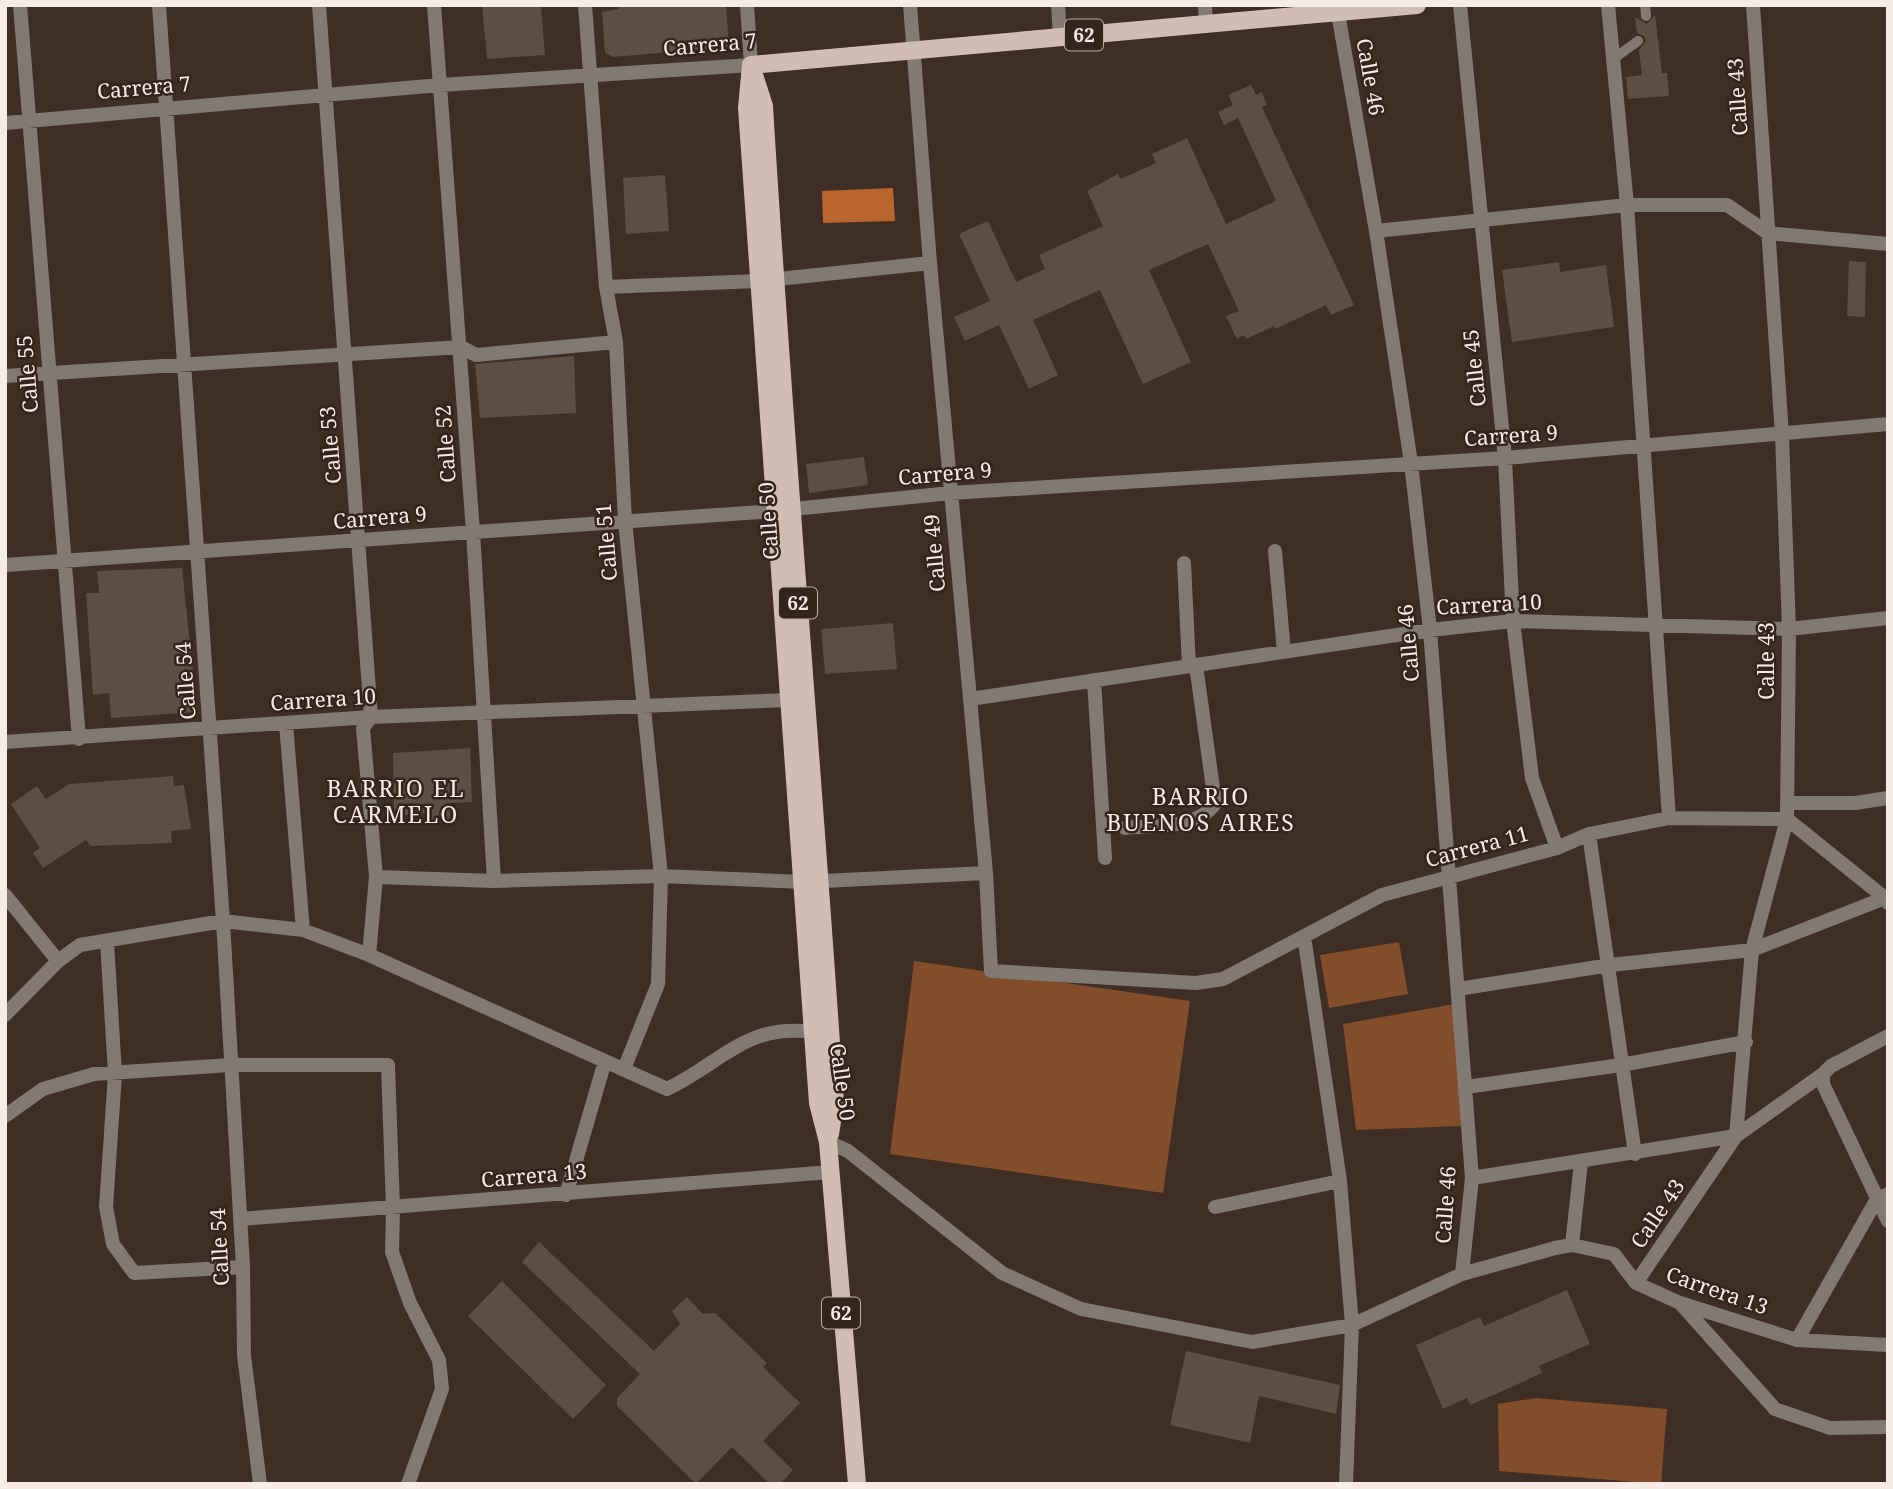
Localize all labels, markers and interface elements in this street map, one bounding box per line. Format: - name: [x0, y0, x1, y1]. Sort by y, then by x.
- road number: 62: [1065, 20, 1103, 50]
- street label: Carrera 7: [662, 26, 758, 62]
- street label: Calle 46: [1350, 36, 1392, 118]
- street label: Calle 43: [1720, 57, 1754, 137]
- street label: Carrera 7: [96, 69, 192, 105]
- street label: Calle 45: [1456, 328, 1492, 408]
- street label: Calle 55: [10, 334, 44, 414]
- street label: Calle 52: [428, 404, 462, 484]
- street label: Calle 53: [313, 405, 347, 485]
- street label: Carrera 9: [1463, 418, 1559, 452]
- street label: Carrera 9: [897, 455, 993, 491]
- street label: Calle 50: [751, 481, 785, 561]
- street label: Carrera 9: [332, 499, 428, 535]
- street label: Calle 51: [589, 502, 623, 582]
- street label: Calle 49: [917, 513, 951, 593]
- street label: Carrera 10: [1435, 587, 1543, 621]
- road number: 62: [779, 588, 817, 618]
- street label: Calle 46: [1391, 603, 1425, 683]
- street label: Calle 43: [1752, 622, 1780, 700]
- street label: Calle 54: [168, 641, 202, 721]
- street label: Carrera 10: [269, 681, 377, 717]
- district label: BARRIO EL CARMELO: [326, 772, 466, 830]
- district label: BARRIO BUENOS AIRES: [1106, 780, 1296, 838]
- street label: Carrera 11: [1422, 819, 1532, 873]
- street label: Calle 50: [824, 1041, 862, 1122]
- street label: Carrera 13: [480, 1156, 588, 1194]
- street label: Calle 46: [1428, 1165, 1462, 1245]
- street label: Calle 43: [1624, 1173, 1691, 1254]
- street label: Calle 54: [203, 1207, 235, 1287]
- street label: Carrera 13: [1663, 1260, 1772, 1321]
- road number: 62: [822, 1298, 860, 1329]

